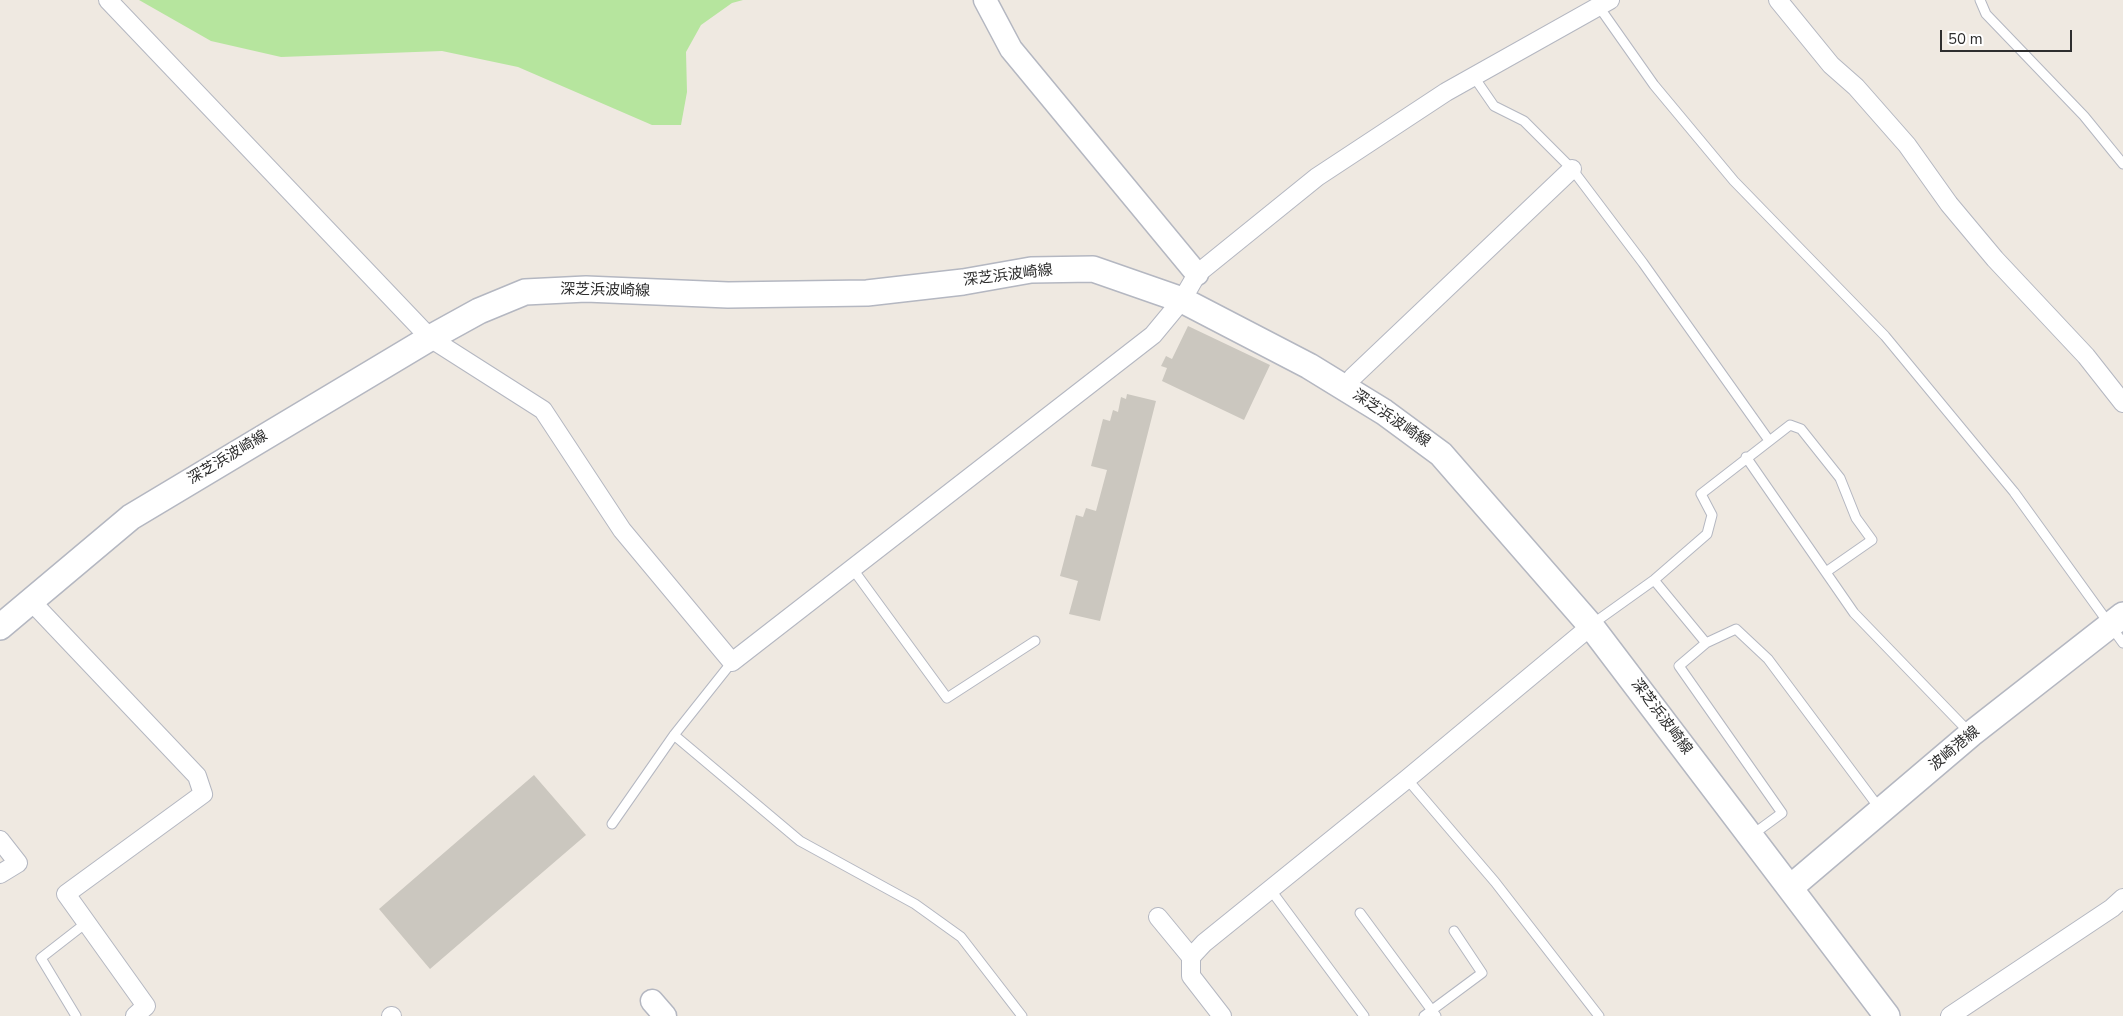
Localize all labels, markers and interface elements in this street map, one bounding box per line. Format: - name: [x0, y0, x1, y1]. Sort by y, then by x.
- scale bar: [1943, 20, 2076, 52]
- text: 50 m: [1948, 29, 1983, 49]
- street label: 深芝浜波崎線: [962, 262, 1054, 290]
- street label: 深芝浜波崎線: [560, 281, 650, 301]
- street label: 深芝浜波崎線: [1349, 386, 1433, 452]
- street label: 深芝浜波崎線: [185, 427, 271, 489]
- street label: 深芝浜波崎線: [1627, 676, 1695, 758]
- street label: 波崎港線: [1926, 723, 1984, 775]

